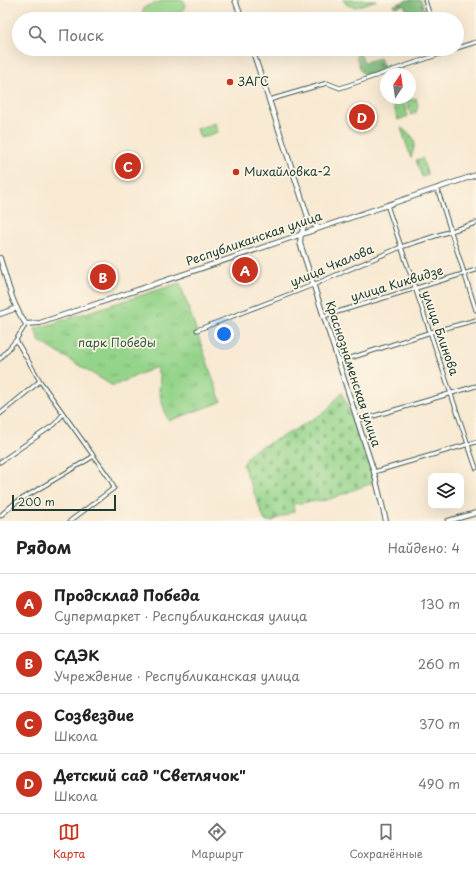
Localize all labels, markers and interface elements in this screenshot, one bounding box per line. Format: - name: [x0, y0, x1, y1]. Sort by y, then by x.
- search box: [12, 12, 464, 56]
- icon: search: [26, 23, 48, 45]
- text: Поиск: [58, 23, 104, 46]
- north arrow: [380, 68, 416, 104]
- place label: ЗАГС: [237, 72, 269, 90]
- marker: ЗАГС: [225, 77, 235, 87]
- pin: D: [349, 102, 375, 132]
- pin: C: [115, 151, 141, 181]
- place label: Михайловка-2: [244, 162, 331, 180]
- marker: Михайловка-2: [231, 167, 241, 177]
- street label: Республиканская улица: [183, 206, 325, 270]
- street label: улица Чкалова: [287, 239, 377, 291]
- pin: A: [232, 255, 258, 285]
- street label: улица Киквидзе: [348, 260, 446, 306]
- pin: B: [90, 262, 116, 292]
- street label: улица Блинова: [418, 288, 464, 378]
- street label: Краснознаменская улица: [322, 298, 386, 449]
- your location: [214, 324, 234, 344]
- park label: парк Победы: [78, 333, 156, 351]
- map controls: [428, 473, 464, 509]
- button: layers: [428, 473, 464, 509]
- scale bar: [12, 493, 116, 512]
- text: 200 m: [18, 493, 55, 510]
- text: Рядом: [16, 534, 71, 560]
- text: Найдено: 4: [388, 538, 460, 557]
- text: Продсклад Победа: [54, 583, 200, 606]
- text: A: [24, 594, 34, 613]
- text: 130 m: [421, 594, 460, 613]
- text: Супермаркет · Республиканская улица: [54, 606, 307, 625]
- text: СДЭК: [54, 643, 99, 666]
- text: B: [25, 654, 33, 673]
- text: 260 m: [418, 654, 460, 673]
- text: Учреждение · Республиканская улица: [54, 666, 300, 685]
- text: Созвездие: [54, 703, 134, 726]
- text: C: [24, 714, 34, 733]
- text: 370 m: [419, 714, 460, 733]
- text: Школа: [54, 726, 98, 745]
- text: Детский сад "Светлячок": [54, 763, 246, 786]
- text: D: [24, 774, 34, 793]
- text: 490 m: [418, 774, 460, 793]
- text: Школа: [54, 786, 98, 805]
- tab: Карта: [53, 821, 85, 862]
- tab: Маршрут: [191, 821, 243, 862]
- tab: Сохранённые: [349, 821, 423, 862]

